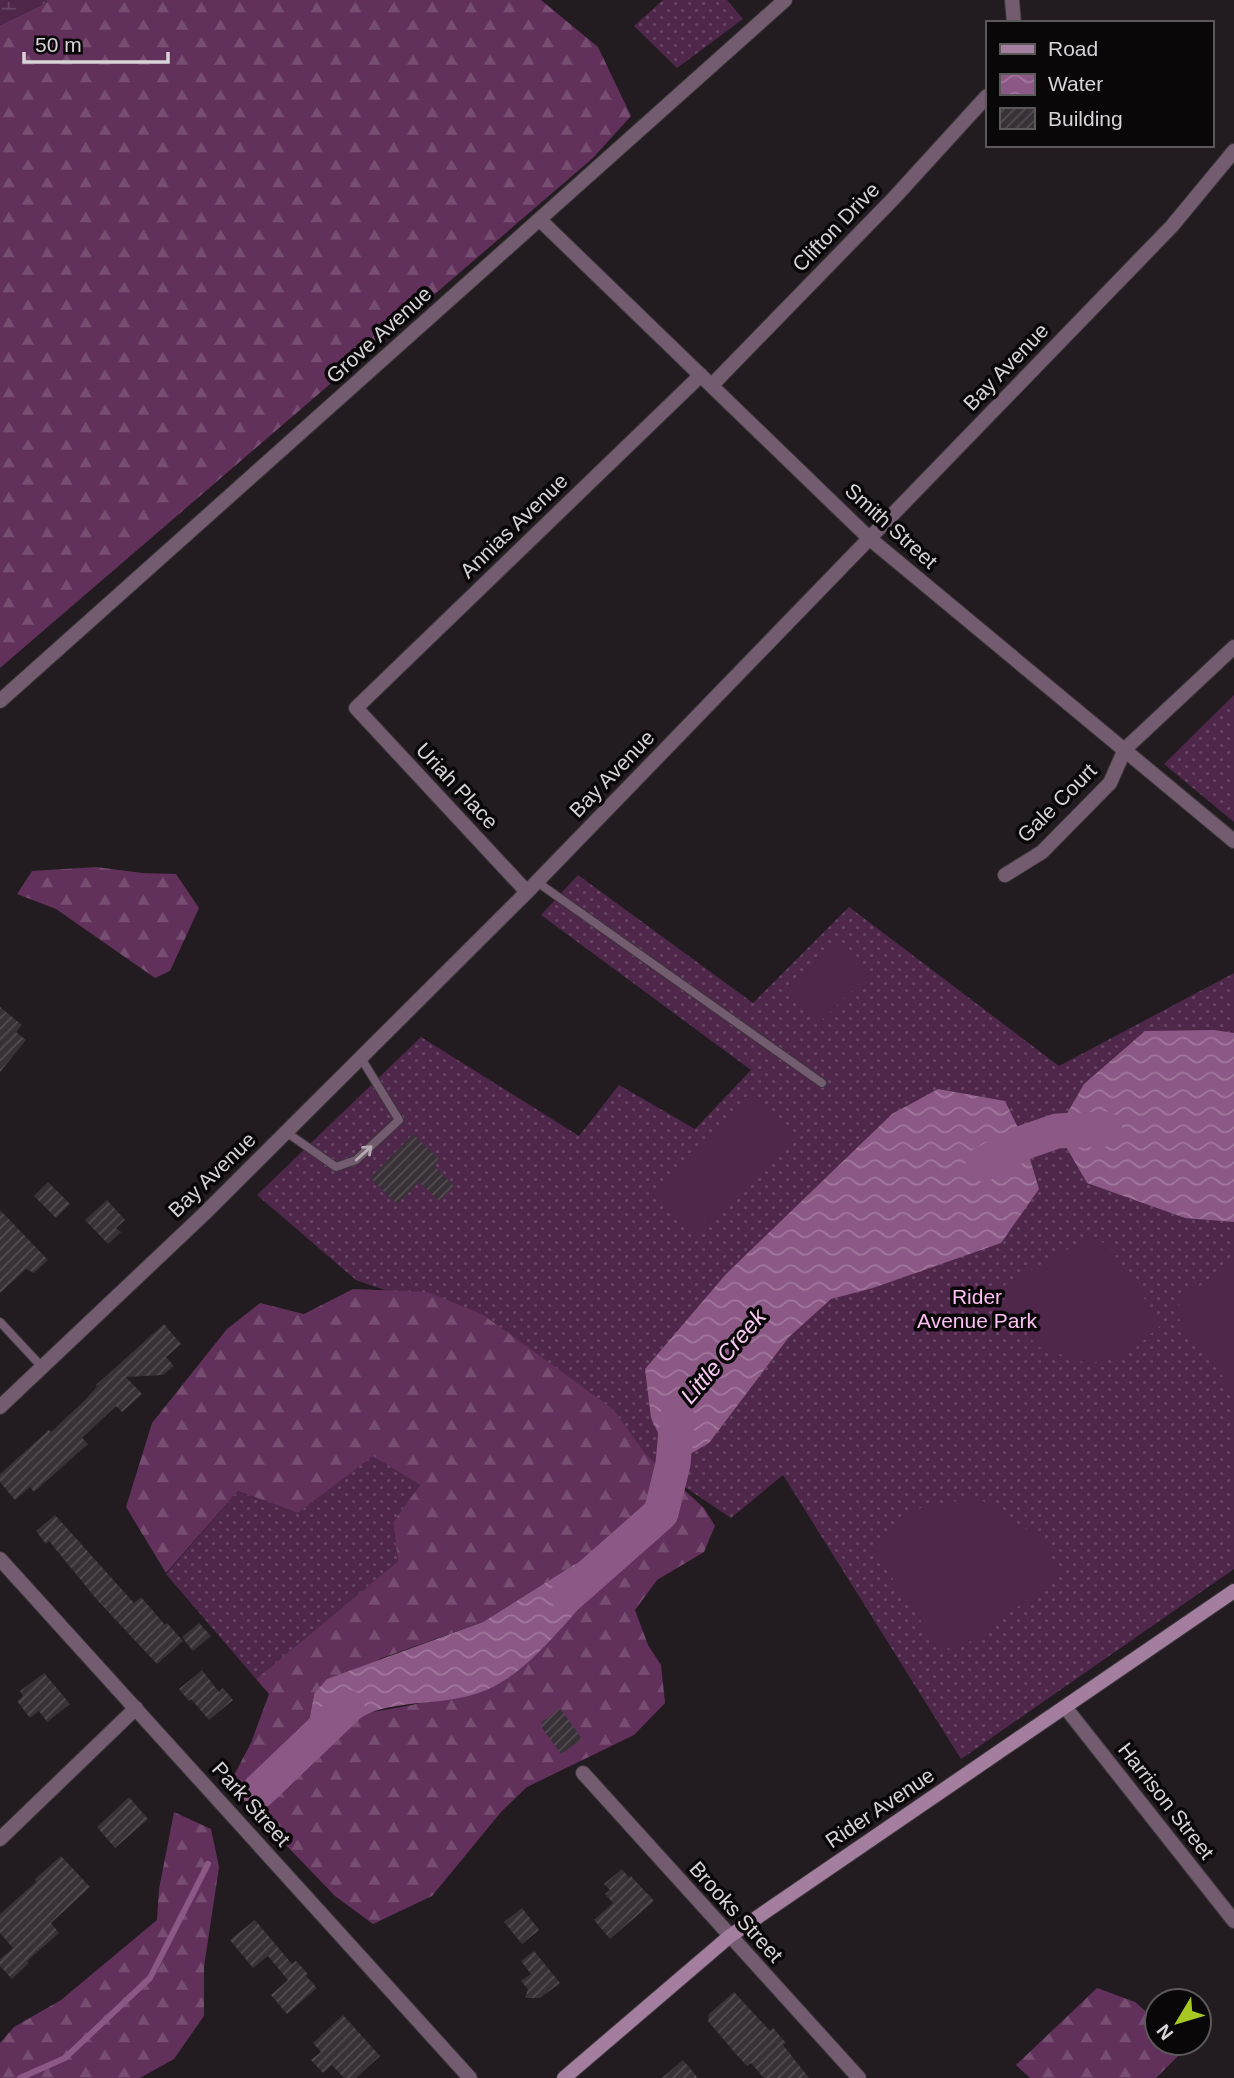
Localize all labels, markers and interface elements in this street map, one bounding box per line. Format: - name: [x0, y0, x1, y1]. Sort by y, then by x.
- scale bar: [24, 21, 168, 65]
- legend: [986, 21, 1213, 147]
- text: 50 m: [35, 33, 82, 56]
- text: Road: [1048, 37, 1098, 60]
- text: Water: [1048, 72, 1103, 95]
- text: Building: [1048, 107, 1123, 130]
- street label: Clifton Drive: [788, 178, 884, 276]
- street label: Grove Avenue: [322, 282, 436, 388]
- street label: Bay Avenue: [959, 318, 1053, 415]
- street label: Annias Avenue: [455, 469, 572, 582]
- street label: Smith Street: [841, 478, 942, 573]
- street label: Bay Avenue: [565, 725, 659, 822]
- street label: Uriah Place: [412, 738, 503, 833]
- street label: Gale Court: [1013, 758, 1101, 847]
- street label: Bay Avenue: [163, 1128, 260, 1222]
- one-way arrow: [355, 1144, 372, 1161]
- park label: Rider Avenue Park: [917, 1285, 1037, 1332]
- water label: Little Creek: [675, 1302, 772, 1408]
- street label: Harrison Street: [1114, 1738, 1219, 1864]
- street label: Park Street: [208, 1757, 295, 1851]
- street label: Rider Avenue: [821, 1763, 938, 1852]
- street label: Brooks Street: [685, 1857, 788, 1967]
- north arrow: [1143, 1987, 1213, 2057]
- text: N: [1152, 2020, 1177, 2044]

